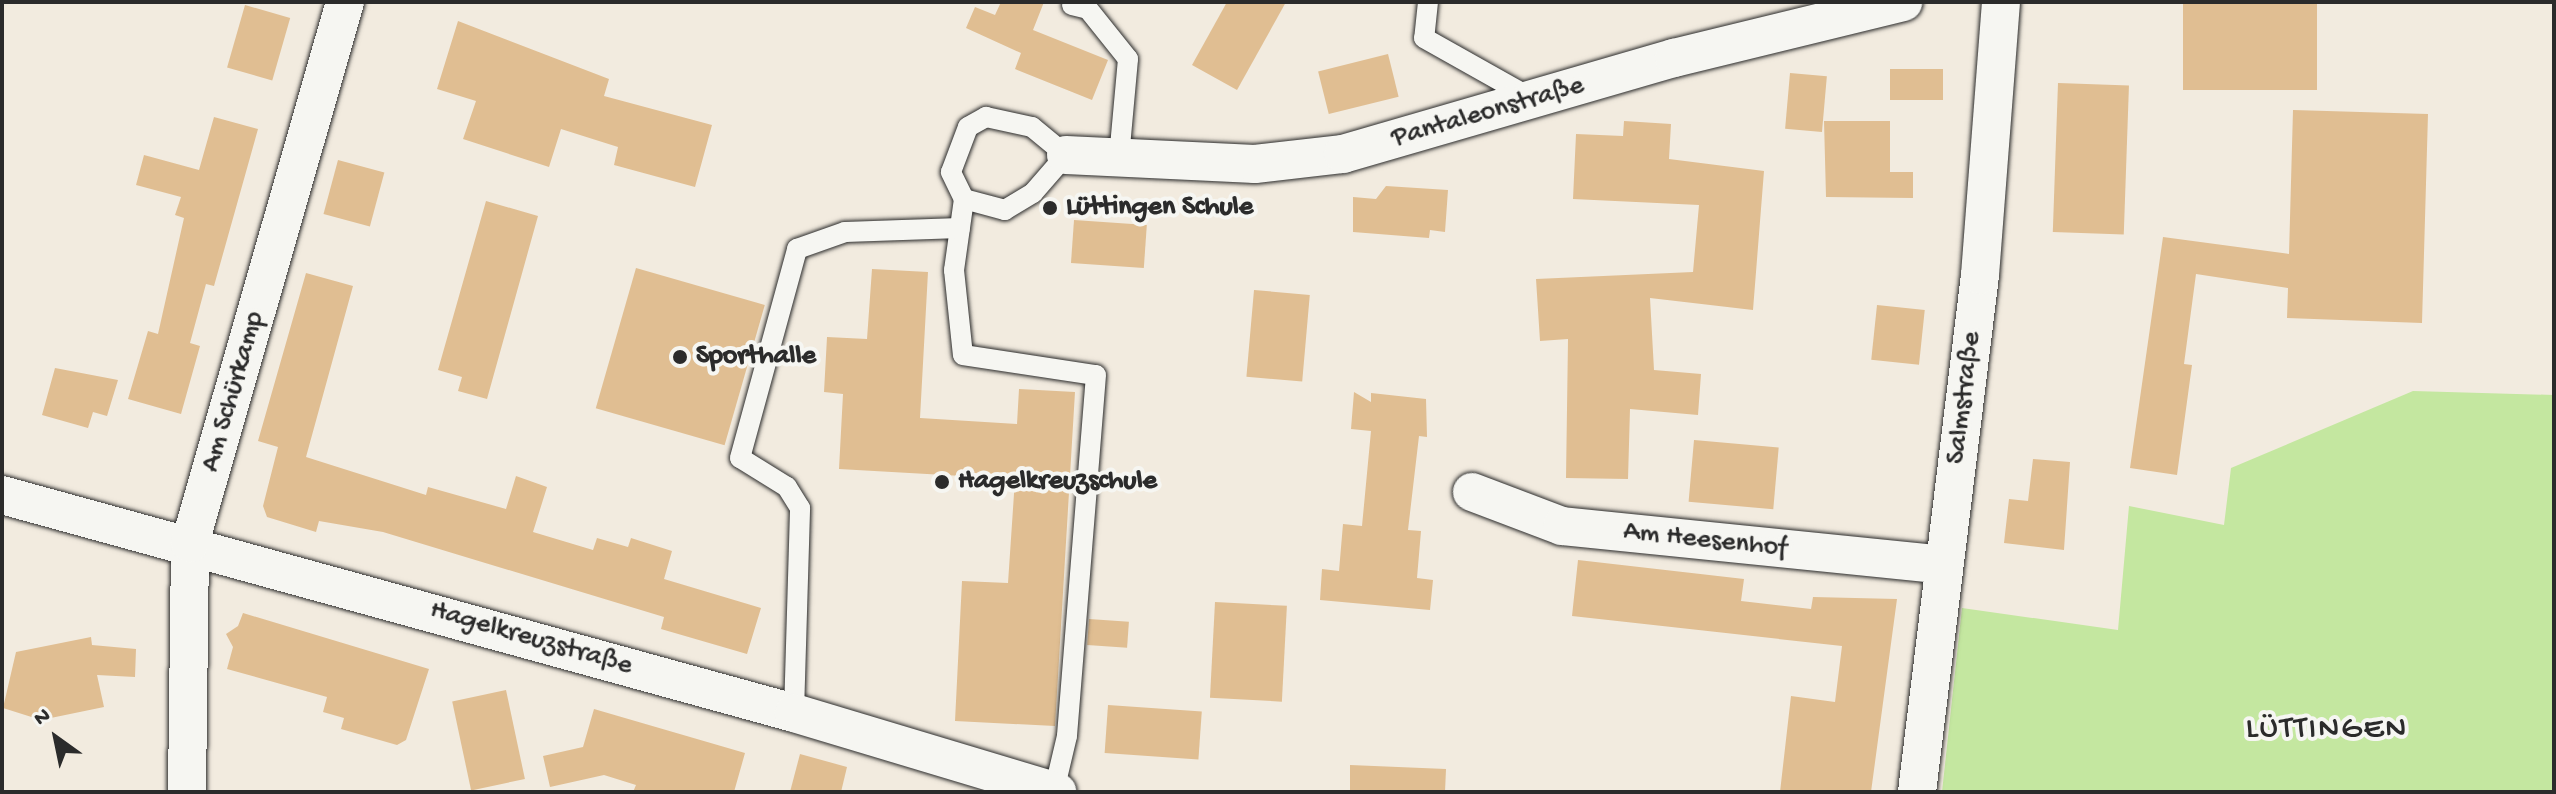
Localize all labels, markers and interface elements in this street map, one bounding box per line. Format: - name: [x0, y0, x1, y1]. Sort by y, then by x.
- street label: Pantaleonstraße: [1388, 70, 1588, 156]
- place label: Lüttingen Schule: [1066, 191, 1253, 225]
- marker: Lüttingen Schule: [1041, 199, 1059, 217]
- street label: Am Schürkamp: [195, 308, 273, 476]
- street label: Salmstraße: [1940, 330, 1990, 466]
- place label: Sporthalle: [696, 340, 816, 374]
- marker: Sporthalle: [671, 348, 689, 366]
- place label: Hagelkreuzschule: [958, 465, 1157, 499]
- marker: Hagelkreuzschule: [933, 473, 951, 491]
- street label: Am Heesenhof: [1622, 516, 1788, 566]
- street label: Hagelkreuzstraße: [426, 594, 636, 684]
- north arrow: [16, 698, 96, 778]
- text: N: [30, 703, 56, 733]
- district label: LÜTTINGEN: [2246, 711, 2408, 749]

